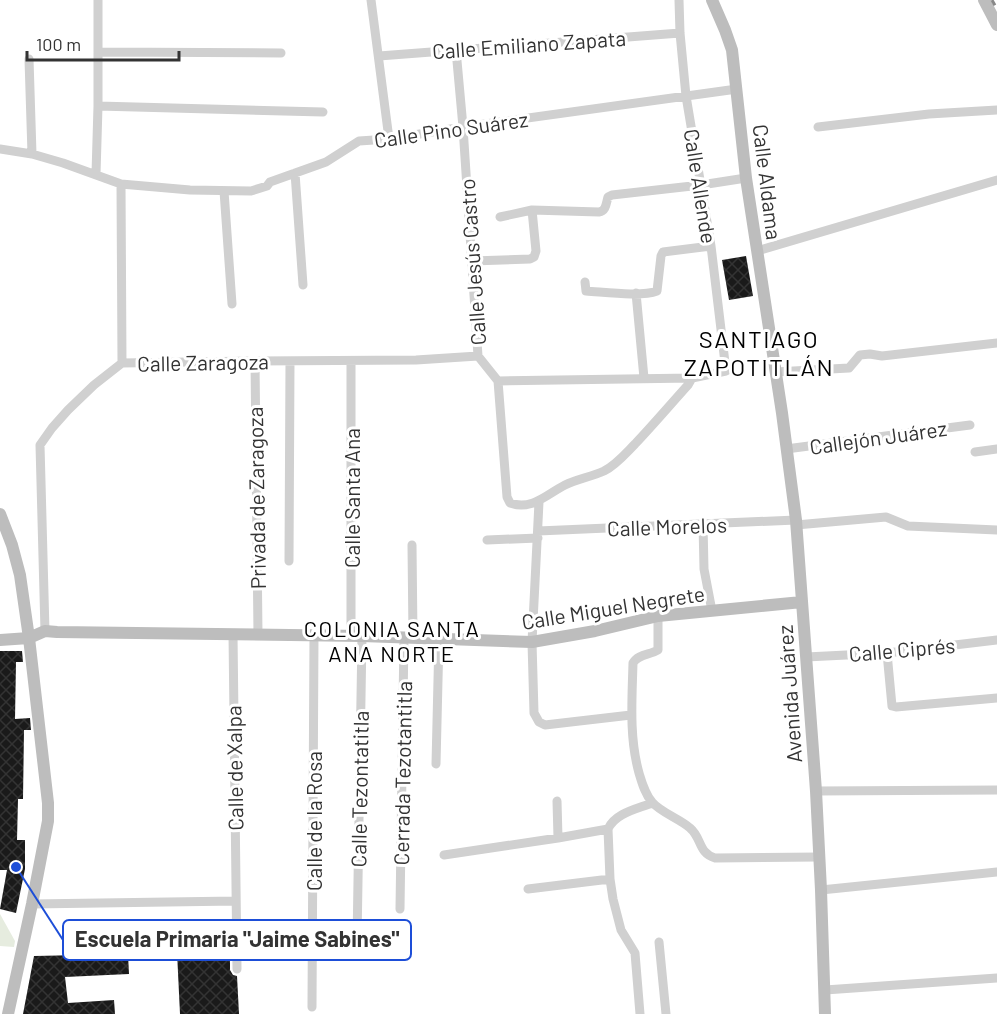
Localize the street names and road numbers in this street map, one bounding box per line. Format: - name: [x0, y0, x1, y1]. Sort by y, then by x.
- street label: Calle Emiliano Zapata: [431, 25, 627, 63]
- street label: Calle Pino Suárez: [372, 106, 530, 152]
- street label: Calle Aldama: [749, 123, 787, 241]
- street label: Calle Allende: [680, 127, 722, 245]
- street label: Calle Jesús Castro: [454, 178, 490, 346]
- street label: Calle Zaragoza: [137, 348, 269, 376]
- street label: Privada de Zaragoza: [242, 407, 270, 589]
- street label: Callejón Juárez: [808, 415, 948, 459]
- street label: Calle Santa Ana: [339, 428, 364, 568]
- street label: Calle Morelos: [607, 511, 727, 541]
- street label: Calle Miguel Negrete: [520, 580, 706, 634]
- street label: Avenida Juárez: [772, 624, 806, 764]
- street label: Calle Ciprés: [848, 632, 956, 666]
- street label: Cerrada Tezotantitla: [388, 681, 416, 865]
- street label: Calle de Xalpa: [220, 705, 248, 831]
- street label: Calle Tezontatitla: [345, 710, 373, 868]
- street label: Calle de la Rosa: [301, 751, 326, 891]

